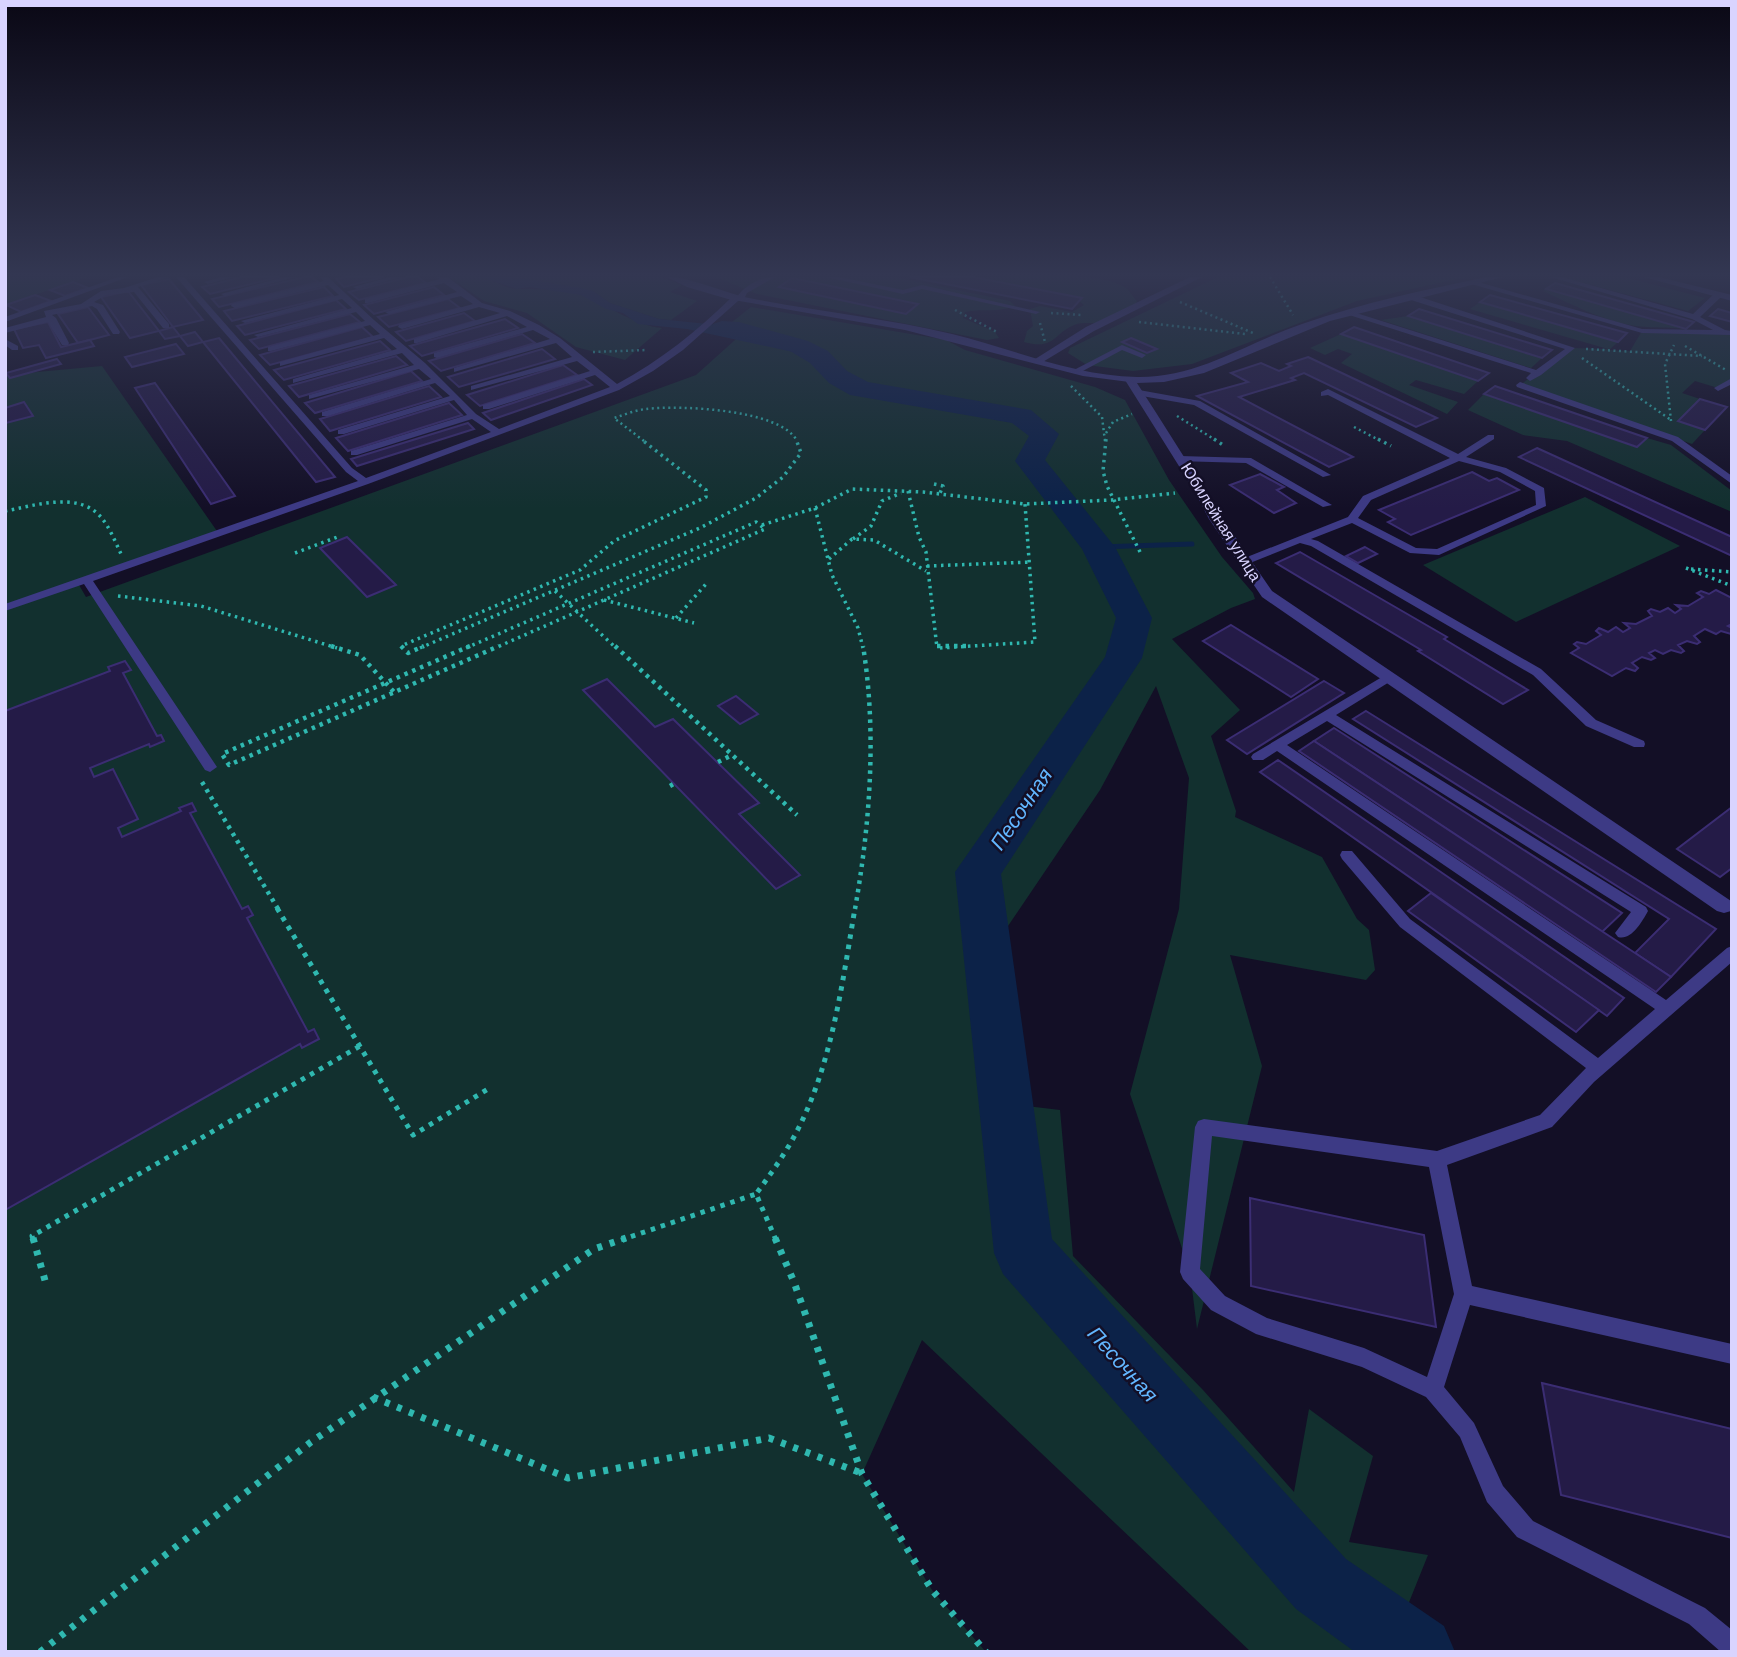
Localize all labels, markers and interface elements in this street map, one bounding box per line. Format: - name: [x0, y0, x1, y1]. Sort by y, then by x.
- street label: Юбилейная улица: [1178, 460, 1264, 584]
- water label: Песочная: [985, 764, 1057, 854]
- water label: Песочная: [1083, 1322, 1163, 1406]

